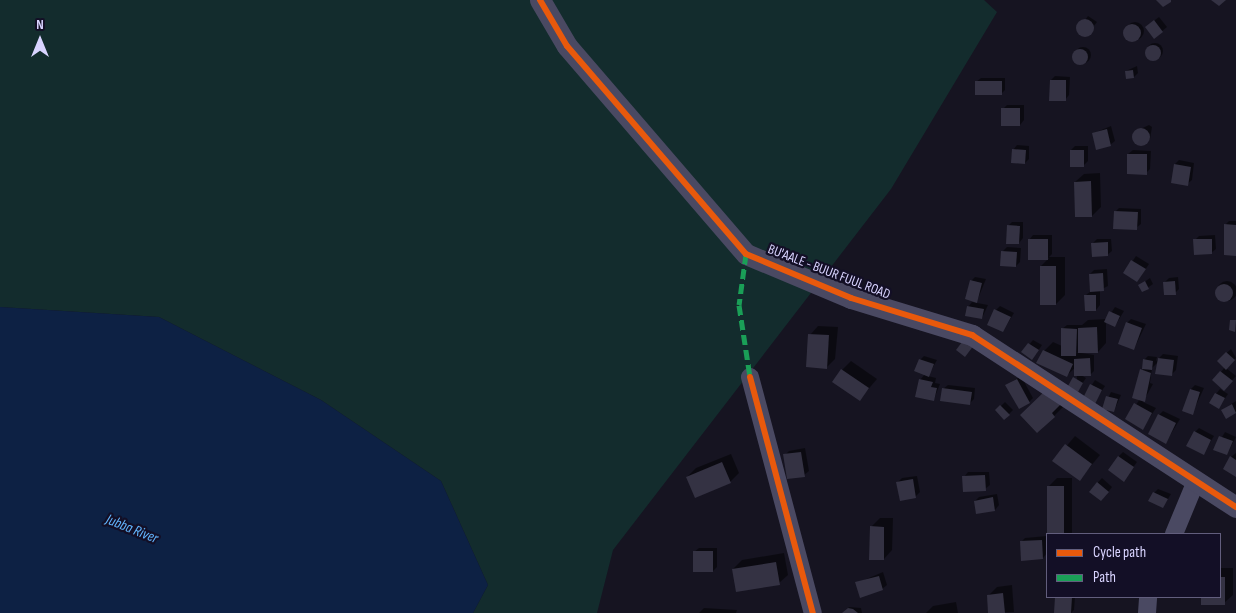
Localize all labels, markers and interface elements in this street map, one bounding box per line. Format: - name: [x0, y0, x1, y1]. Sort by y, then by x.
- north arrow: [15, 15, 65, 65]
- text: N: [36, 16, 44, 33]
- street label: BU'AALE - BUUR FUUL ROAD: [766, 241, 892, 303]
- water label: Jubba River: [103, 510, 161, 548]
- legend: [1046, 533, 1221, 598]
- text: Cycle path: [1093, 543, 1146, 562]
- text: Path: [1093, 568, 1116, 587]

